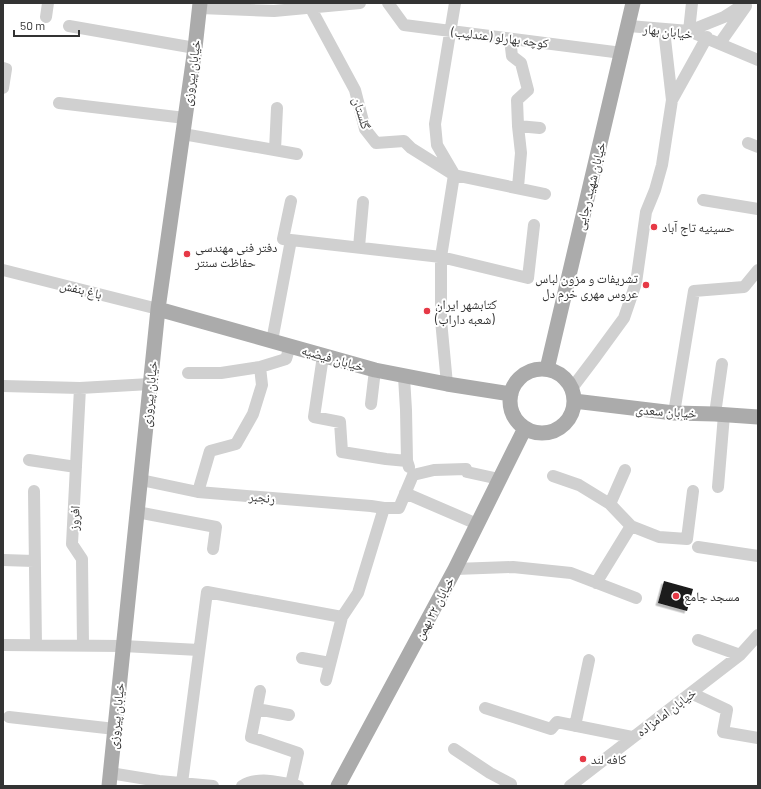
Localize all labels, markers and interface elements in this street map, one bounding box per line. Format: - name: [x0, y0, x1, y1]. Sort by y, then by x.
- scale bar: [14, 12, 79, 38]
- text: 50 m: [20, 18, 45, 32]
- street label: خیابان بهار: [641, 20, 694, 43]
- street label: کوچه بهارلو (عندلیب): [449, 23, 550, 52]
- street label: خیابان پیروزی: [178, 39, 205, 107]
- street label: گلستان: [349, 95, 375, 132]
- street label: خیابان شهید رجایی: [571, 140, 610, 232]
- place label: حسینیه تاج آباد: [662, 219, 734, 237]
- marker: حسینیه تاج آباد: [649, 222, 659, 232]
- place label: دفتر فنی مهندسی حفاظت سنتر: [194, 239, 278, 271]
- marker: دفتر فنی مهندسی حفاظت سنتر: [182, 249, 192, 259]
- place label: تشریفات و مزون لباس عروس مهری خرم دل: [535, 270, 638, 302]
- street label: باغ بنفش: [58, 276, 104, 304]
- marker: تشریفات و مزون لباس عروس مهری خرم دل: [641, 280, 651, 290]
- place label: کتابشهر ایران (شعبه داراب): [434, 296, 497, 328]
- marker: کتابشهر ایران (شعبه داراب): [422, 306, 432, 316]
- street label: خیابان فیضیه: [300, 341, 366, 375]
- street label: خیابان پیروزی: [138, 360, 162, 428]
- street label: خیابان سعدی: [635, 401, 697, 422]
- street label: رنجبر: [247, 488, 276, 507]
- street label: افروز: [65, 505, 84, 532]
- street label: خیابان ۲۲ بهمن: [411, 574, 458, 643]
- place label: مسجد جامع: [684, 588, 740, 606]
- marker: مسجد جامع: [671, 591, 681, 601]
- street label: خیابان پیروزی: [105, 682, 129, 750]
- street label: خیابان امامزاده: [633, 684, 700, 740]
- place label: كافه لند: [591, 751, 627, 767]
- marker: كافه لند: [578, 754, 588, 764]

